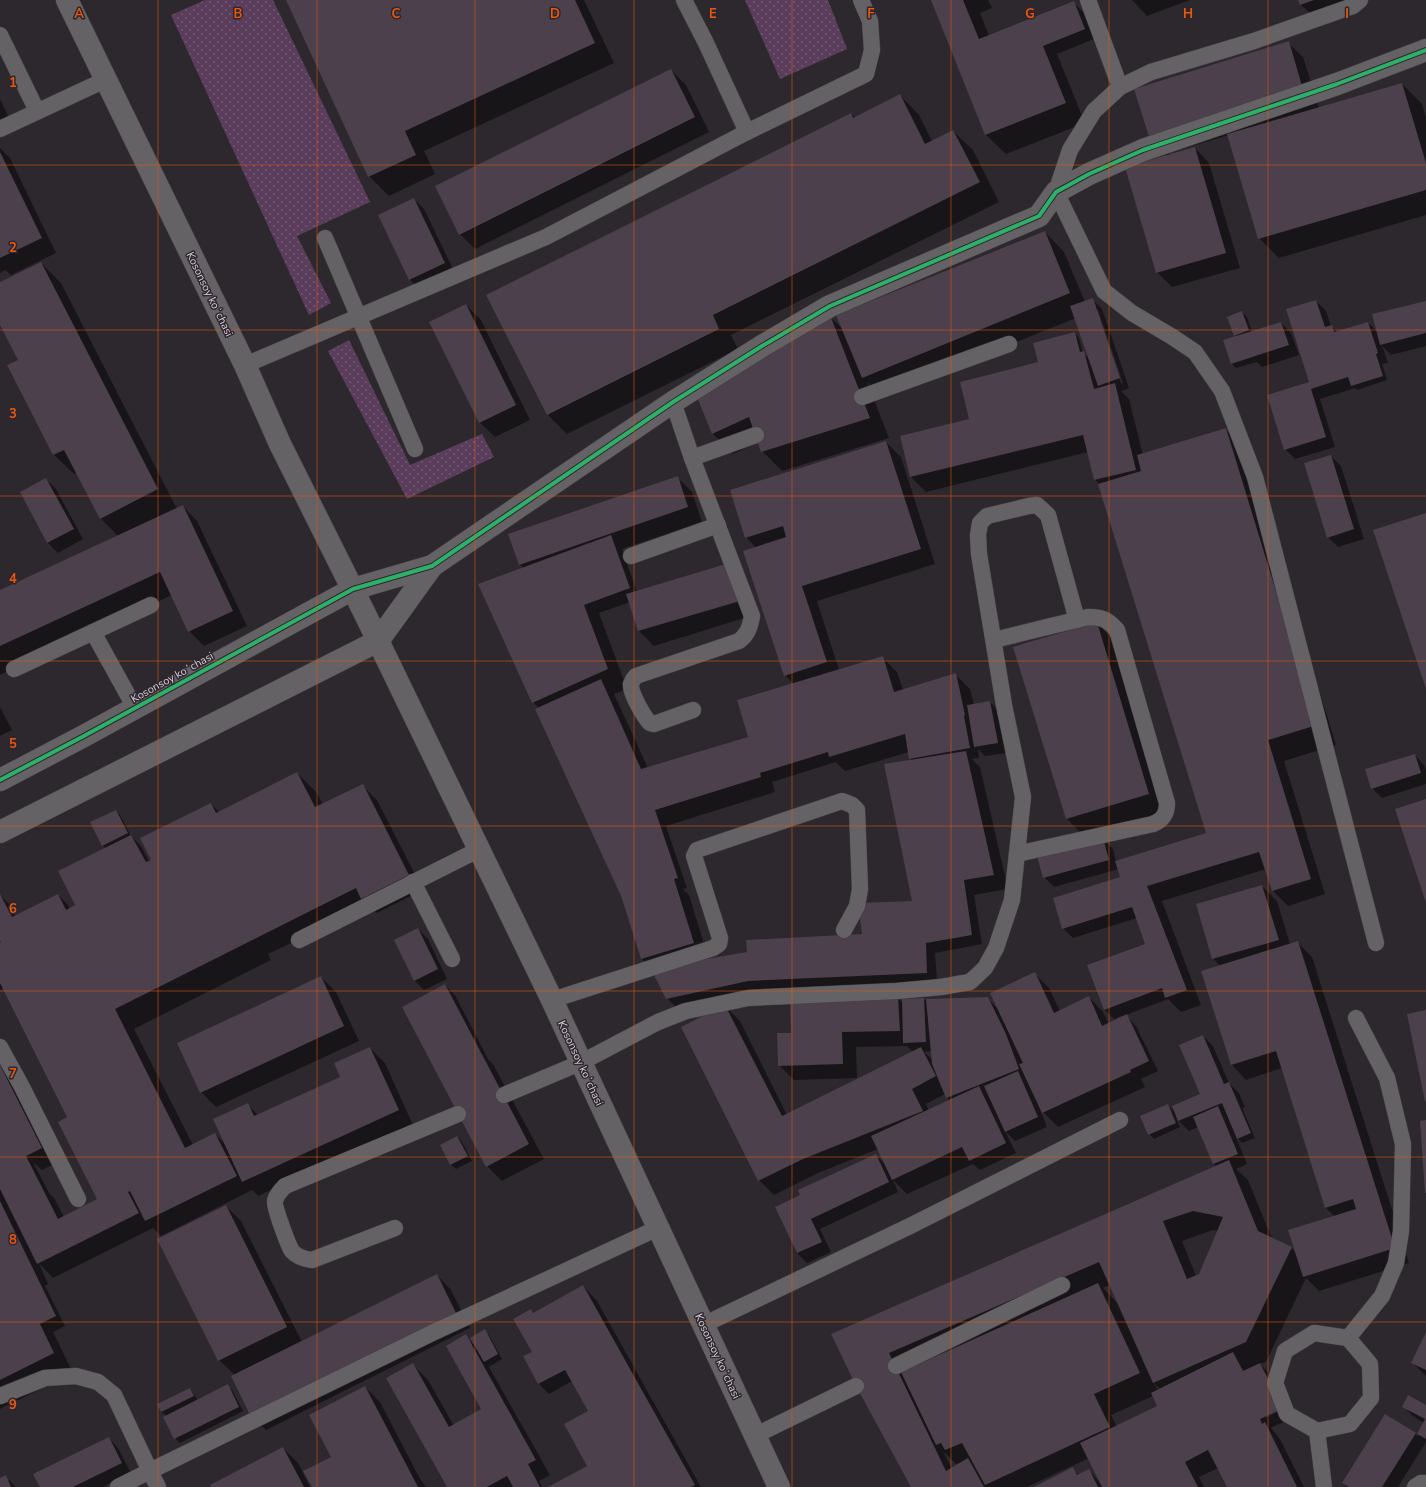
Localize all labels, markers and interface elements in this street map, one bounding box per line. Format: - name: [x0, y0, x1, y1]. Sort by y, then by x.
- text: A: [74, 5, 84, 23]
- text: B: [234, 5, 243, 23]
- text: C: [392, 5, 401, 23]
- text: D: [550, 5, 560, 23]
- text: E: [709, 5, 717, 23]
- text: F: [867, 5, 875, 23]
- text: G: [1025, 5, 1035, 23]
- text: H: [1183, 5, 1193, 23]
- text: I: [1345, 5, 1349, 23]
- text: 1: [9, 74, 17, 92]
- text: 2: [9, 239, 17, 257]
- street label: Kosonsoy koʻchasi: [183, 249, 237, 339]
- text: 3: [9, 405, 17, 423]
- text: 4: [9, 570, 17, 588]
- street label: Kosonsoy koʻchasi: [128, 648, 216, 706]
- text: 5: [9, 735, 17, 753]
- text: 6: [9, 900, 17, 918]
- street label: Kosonsoy koʻchasi: [554, 1018, 607, 1108]
- text: 7: [9, 1065, 17, 1083]
- text: 8: [9, 1231, 17, 1249]
- street label: Kosonsoy koʻchasi: [691, 1311, 744, 1401]
- text: 9: [9, 1396, 17, 1414]

